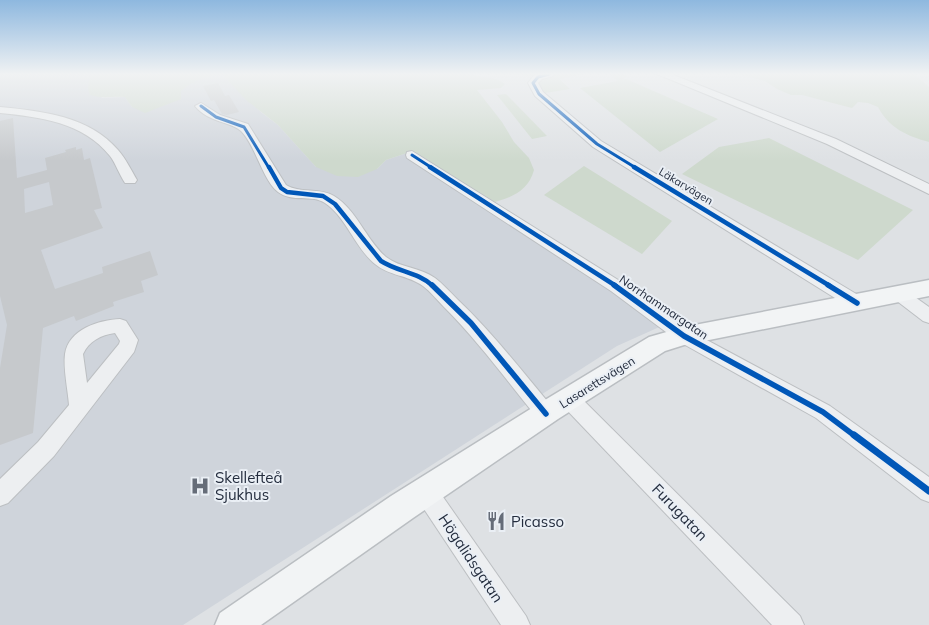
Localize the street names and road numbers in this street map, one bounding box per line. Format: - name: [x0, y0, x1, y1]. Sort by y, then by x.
- street label: Läkarvägen: [656, 164, 716, 208]
- street label: Norrhammargatan: [617, 272, 711, 342]
- street label: Lasarettsvägen: [556, 353, 638, 411]
- street label: Furugatan: [648, 479, 712, 545]
- street label: Högalidsgatan: [434, 510, 508, 606]

